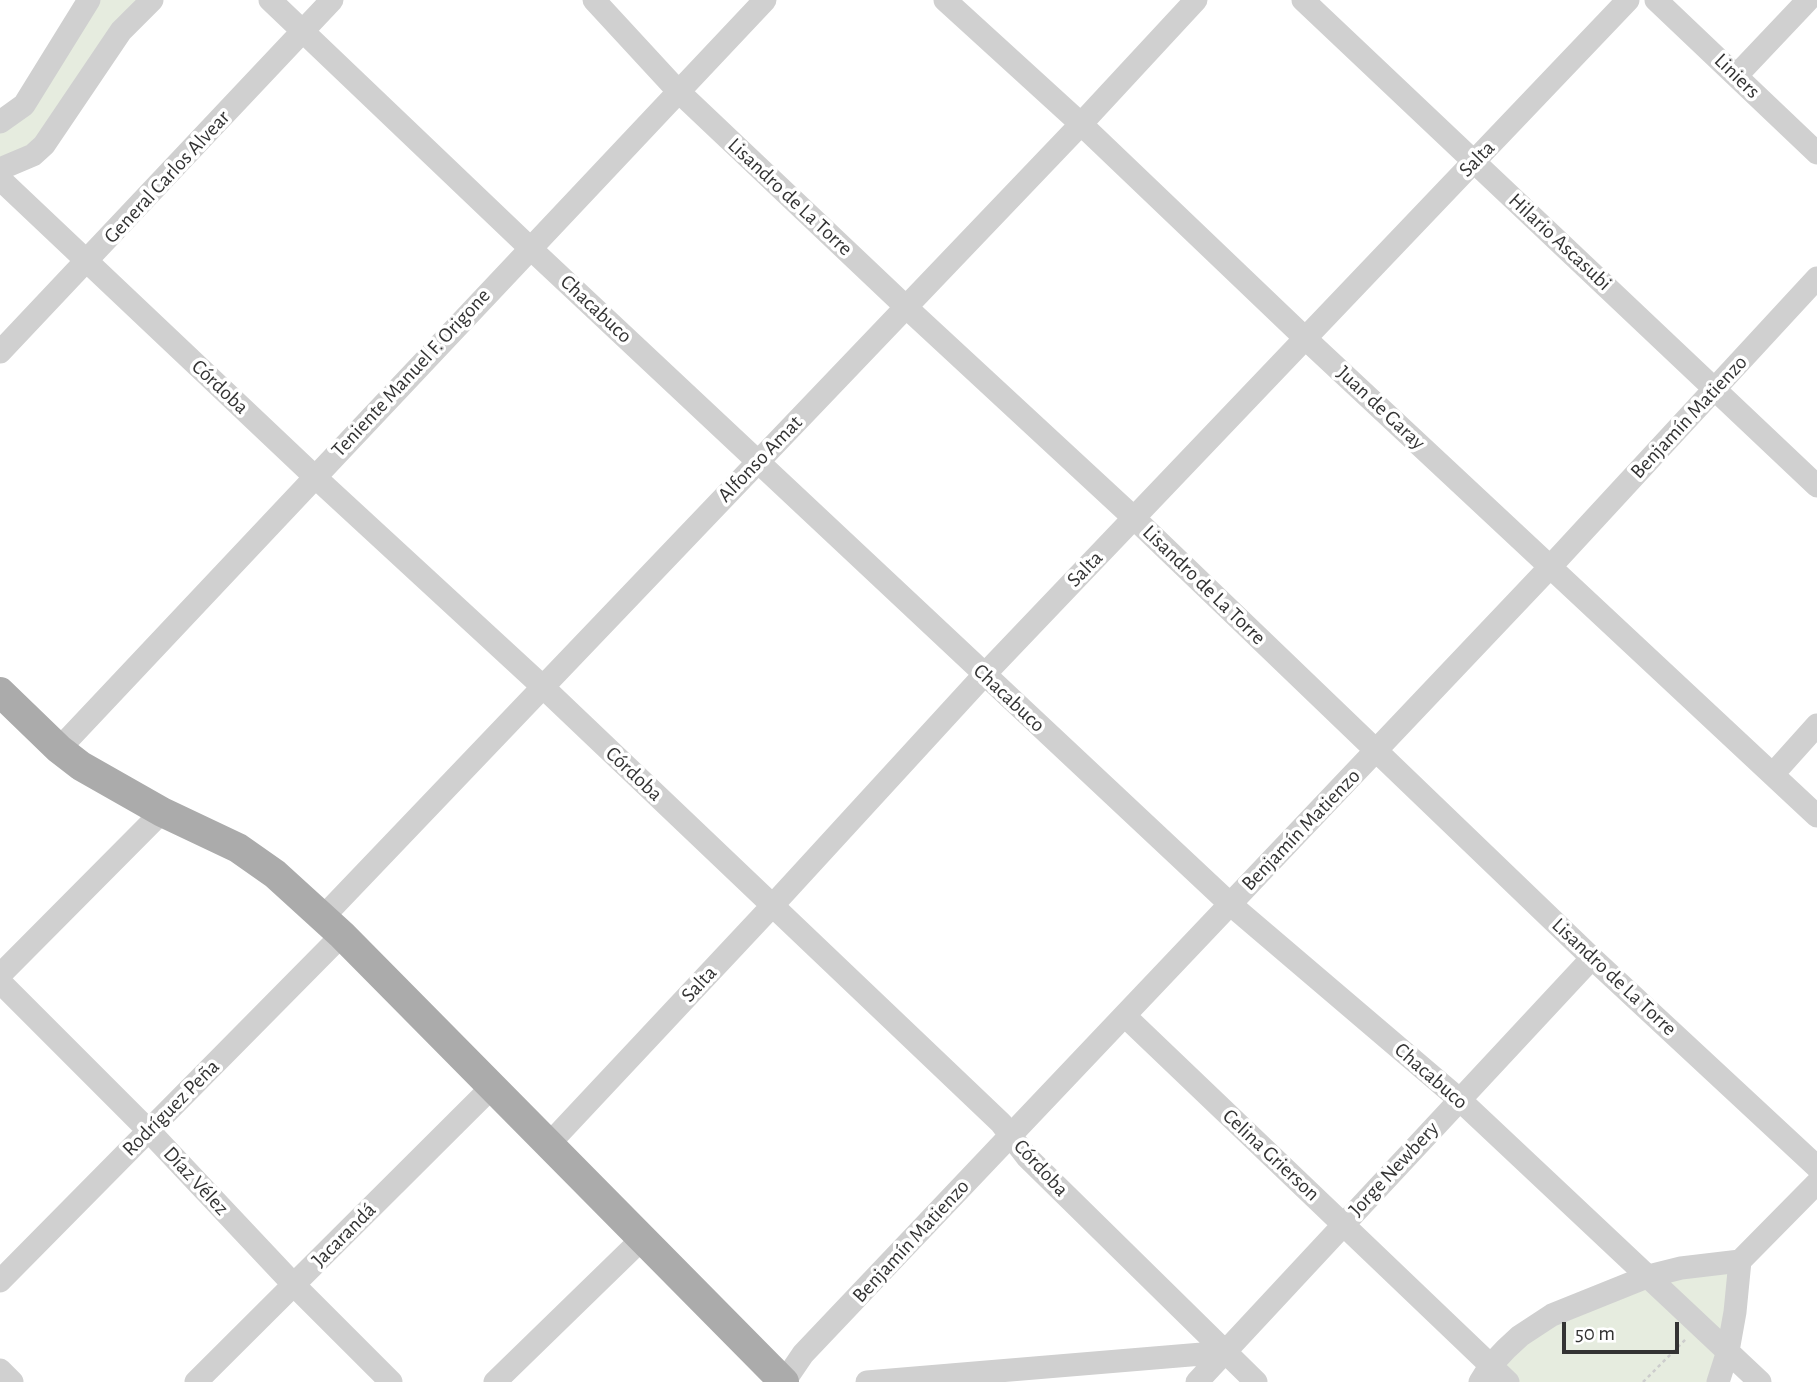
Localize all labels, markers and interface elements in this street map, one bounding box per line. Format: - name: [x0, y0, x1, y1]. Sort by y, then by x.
- street label: Liniers: [1709, 48, 1765, 104]
- street label: General Carlos Alvear: [99, 105, 235, 249]
- street label: Lisandro de La Torre: [722, 133, 858, 261]
- street label: Salta: [1454, 136, 1500, 182]
- street label: Hilario Ascasubi: [1503, 188, 1617, 296]
- street label: Chacabuco: [555, 269, 637, 349]
- street label: Teniente Manuel F. Origone: [326, 283, 496, 463]
- street label: Benjamín Matienzo: [1625, 350, 1753, 484]
- street label: Córdoba: [186, 354, 254, 420]
- street label: Juan de Garay: [1332, 361, 1430, 455]
- street label: Alfonso Amat: [712, 410, 808, 508]
- street label: Lisandro de La Torre: [1137, 520, 1271, 650]
- street label: Salta: [1062, 546, 1108, 592]
- street label: Chacabuco: [968, 658, 1050, 738]
- street label: Córdoba: [600, 741, 668, 807]
- street label: Benjamín Matienzo: [1236, 764, 1366, 896]
- street label: Lisandro de La Torre: [1546, 913, 1682, 1041]
- street label: Salta: [676, 960, 722, 1008]
- street label: Chacabuco: [1389, 1037, 1473, 1115]
- street label: Rodríguez Peña: [117, 1054, 225, 1162]
- street label: Celina Grierson: [1217, 1104, 1325, 1206]
- street label: Jorge Newbery: [1344, 1116, 1444, 1222]
- street label: Córdoba: [1008, 1134, 1074, 1202]
- street label: Díaz Vélez: [158, 1141, 234, 1221]
- street label: Benjamín Matienzo: [847, 1174, 975, 1308]
- street label: Jacarandá: [307, 1198, 381, 1272]
- scale bar: [1565, 1308, 1682, 1352]
- text: 50 m: [1575, 1323, 1615, 1344]

